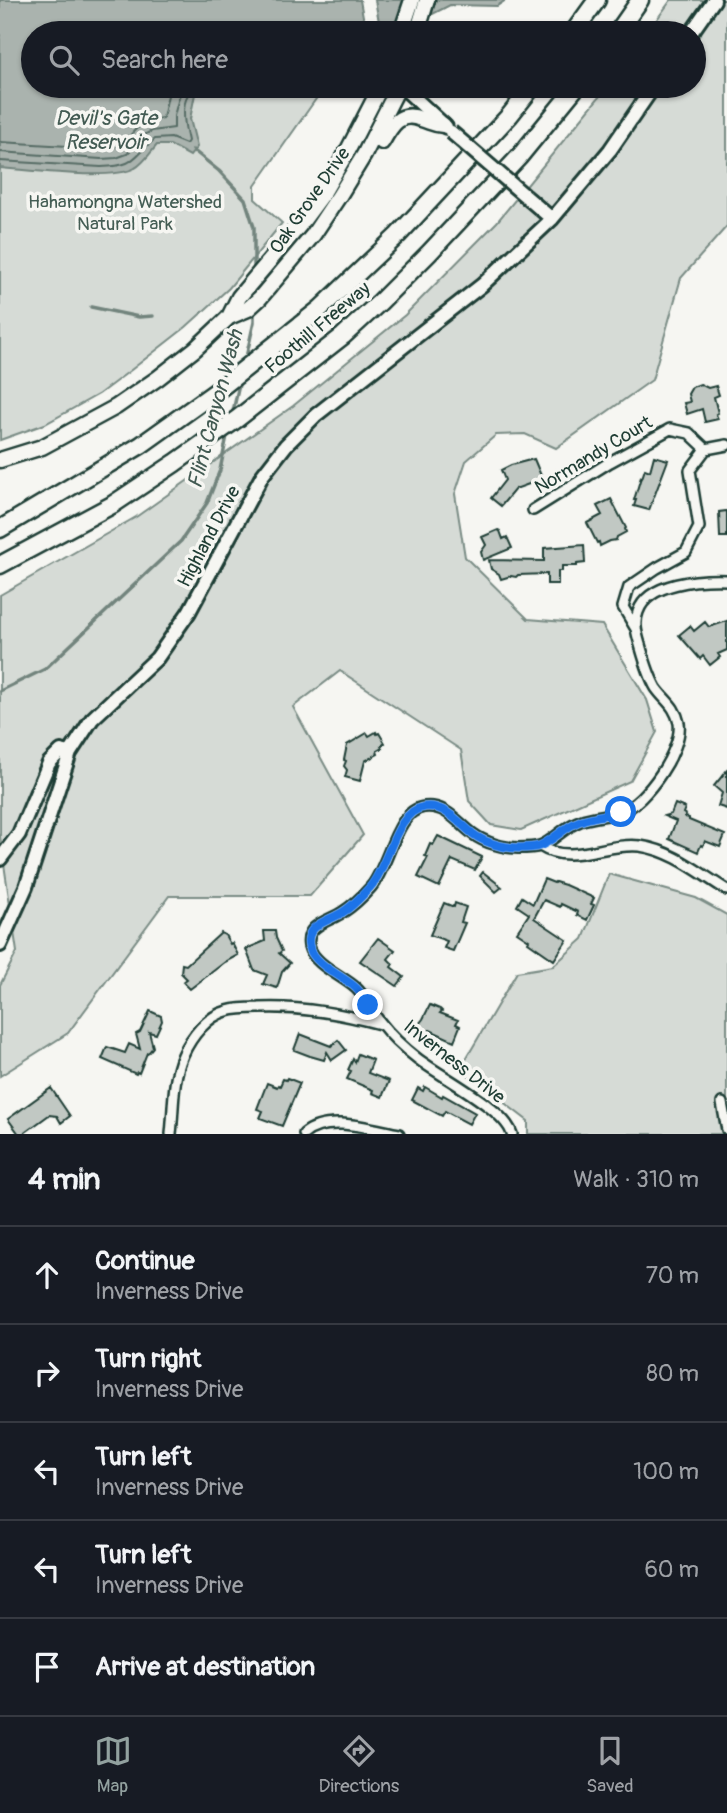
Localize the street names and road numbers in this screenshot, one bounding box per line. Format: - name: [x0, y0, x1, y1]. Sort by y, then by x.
- street label: Oak Grove Drive: [264, 142, 356, 259]
- street label: Foothill Freeway: [260, 277, 375, 379]
- street label: Normandy Court: [530, 410, 657, 499]
- street label: Highland Drive: [172, 481, 246, 591]
- street label: Inverness Drive: [399, 1015, 511, 1109]

